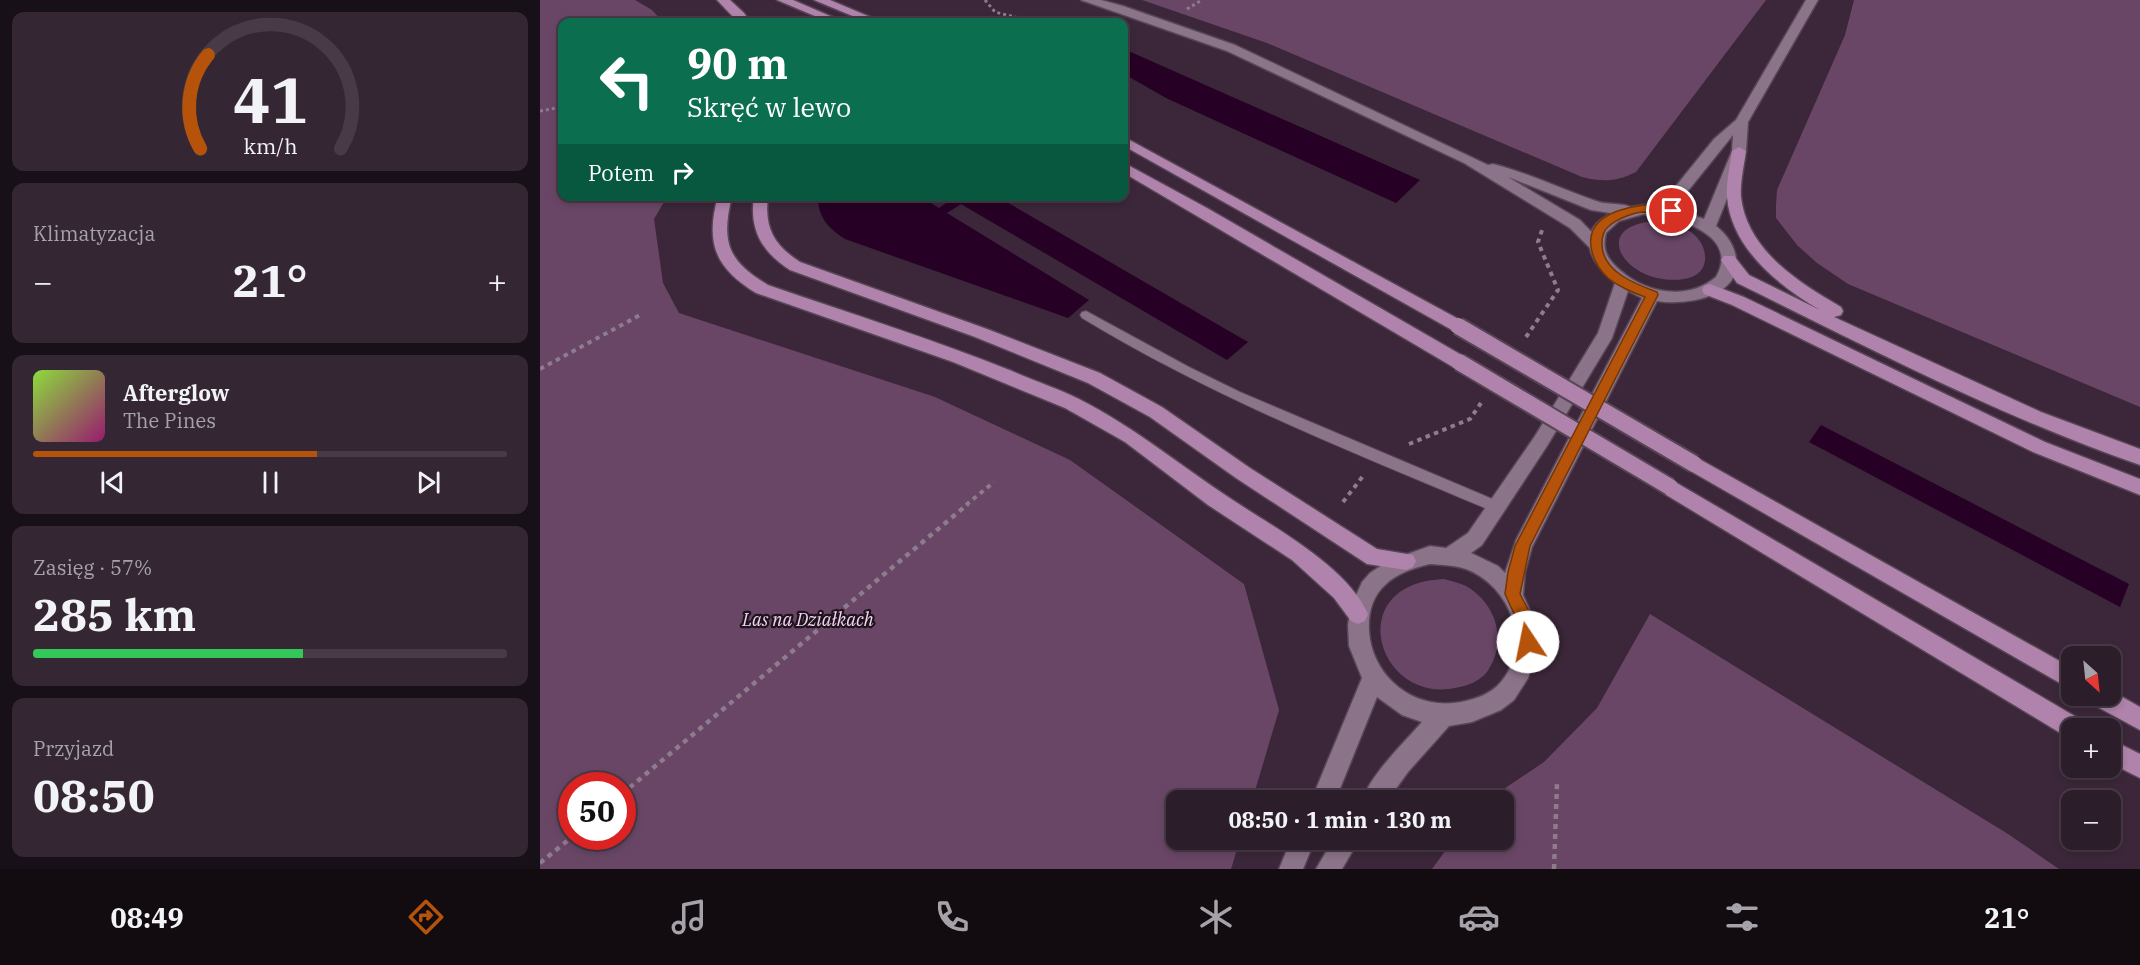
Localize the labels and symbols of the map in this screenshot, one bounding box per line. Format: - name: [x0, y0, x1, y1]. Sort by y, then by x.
- pin: [1646, 185, 1697, 236]
- park label: Las na Działkach: [741, 608, 874, 631]
- position arrow: [1496, 610, 1560, 674]
- north arrow: [2061, 646, 2121, 706]
- speed limit sign: 50: [558, 772, 636, 850]

